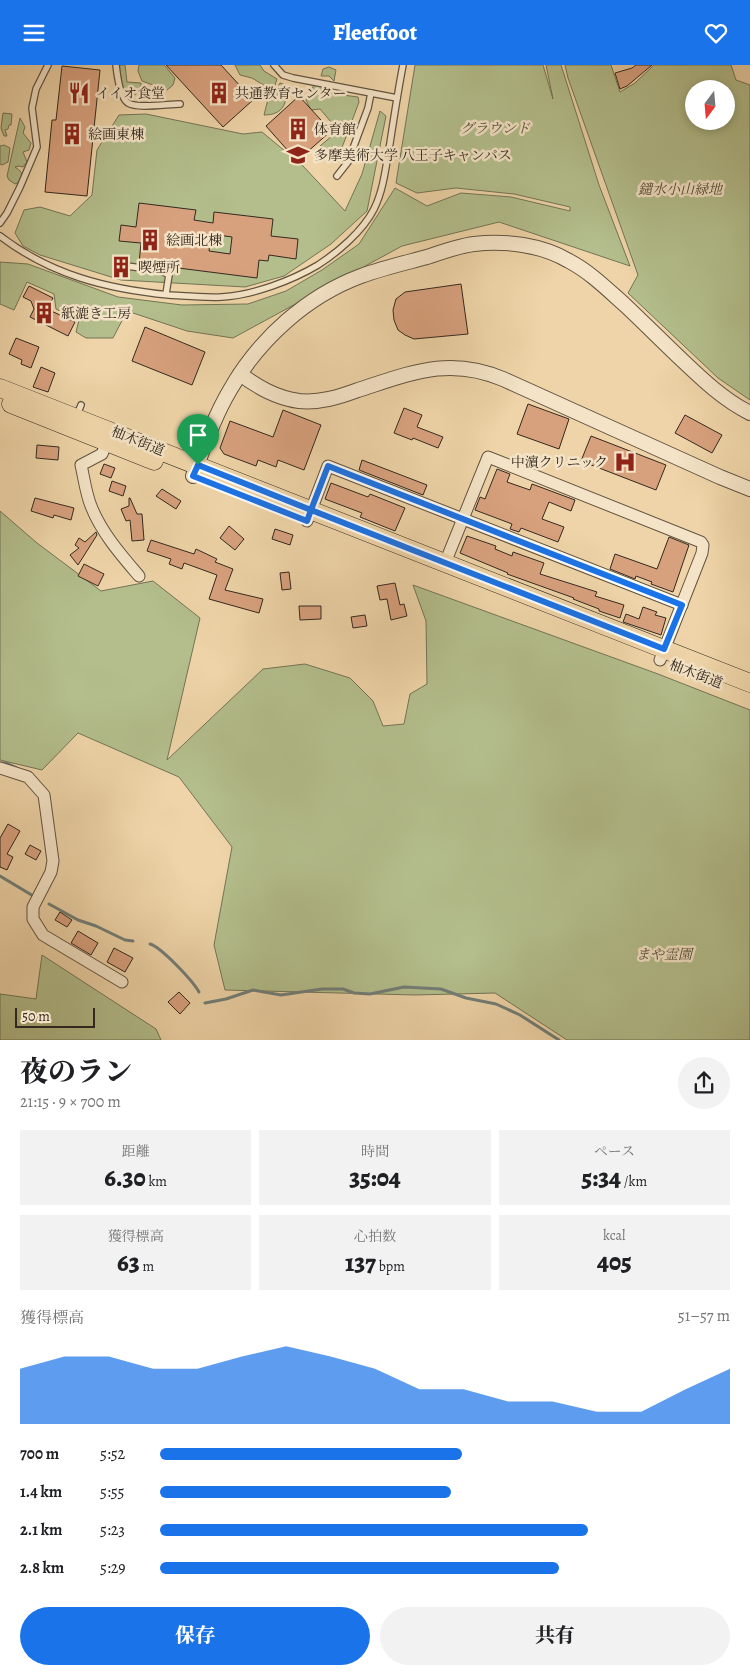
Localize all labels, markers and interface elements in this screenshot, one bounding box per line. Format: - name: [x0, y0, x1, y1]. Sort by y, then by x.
- text: Fleetfoot: [333, 18, 417, 48]
- icon: menu: [20, 19, 48, 47]
- icon: heart: [702, 19, 730, 47]
- restaurant icon: イイオ食堂: [66, 80, 92, 106]
- building icon: 共通教育センター: [206, 80, 232, 106]
- north arrow: [685, 80, 735, 130]
- map controls: [685, 80, 735, 130]
- place label: イイオ食堂: [96, 84, 165, 103]
- place label: 共通教育センター: [235, 84, 346, 103]
- building icon: 体育館: [285, 116, 311, 142]
- park label: グラウンド: [460, 119, 531, 138]
- place label: 体育館: [314, 120, 356, 139]
- building icon: 絵画東棟: [59, 121, 85, 147]
- place label: 絵画東棟: [88, 125, 144, 144]
- school or university icon: 多摩美術大学 八王子キャンパス: [285, 142, 311, 168]
- place label: 多摩美術大学 八王子キャンパス: [314, 146, 512, 165]
- park label: 鑓水小山緑地: [638, 180, 724, 199]
- building icon: 絵画北棟: [137, 227, 163, 253]
- place label: 絵画北棟: [166, 231, 222, 250]
- building icon: 喫煙所: [108, 254, 134, 280]
- place label: 喫煙所: [138, 258, 180, 277]
- building icon: 紙漉き工房: [31, 300, 57, 326]
- place label: 紙漉き工房: [61, 304, 131, 323]
- pin: [177, 414, 219, 465]
- icon: arrive: [184, 421, 212, 449]
- street label: 柚木街道: [108, 422, 168, 460]
- hospital icon: 中濵クリニック: [612, 449, 638, 475]
- place label: 中濵クリニック: [511, 453, 608, 472]
- street label: 柚木街道: [666, 655, 726, 693]
- park label: まや霊園: [636, 945, 694, 964]
- scale bar: [15, 1005, 95, 1028]
- text: 50 m: [22, 1007, 50, 1026]
- text: 夜のラン: [20, 1053, 132, 1091]
- button: share: [678, 1057, 730, 1109]
- text: 21:15 · 9 × 700 m: [20, 1091, 121, 1113]
- text: 距離: [122, 1142, 150, 1161]
- text: 時間: [361, 1142, 389, 1161]
- text: ペース: [594, 1142, 635, 1161]
- text: 6.30: [104, 1161, 146, 1195]
- text: 35:04: [349, 1161, 401, 1195]
- text: 5:34: [582, 1161, 621, 1195]
- text: km: [146, 1172, 167, 1191]
- text: /km: [621, 1172, 647, 1191]
- text: kcal: [603, 1226, 626, 1245]
- text: 獲得標高: [108, 1227, 164, 1246]
- text: 心拍数: [354, 1227, 396, 1246]
- text: 405: [597, 1245, 632, 1279]
- text: 63: [117, 1246, 140, 1280]
- text: 137: [345, 1246, 376, 1280]
- text: m: [140, 1257, 154, 1276]
- text: bpm: [376, 1257, 405, 1276]
- text: 51–57 m: [678, 1305, 730, 1327]
- text: 獲得標高: [20, 1307, 84, 1329]
- text: 700 m: [20, 1443, 59, 1465]
- text: 5:52: [100, 1443, 125, 1465]
- text: 1.4 km: [20, 1481, 62, 1503]
- text: 5:55: [100, 1481, 124, 1503]
- text: 2.1 km: [20, 1519, 62, 1541]
- text: 5:23: [100, 1519, 125, 1541]
- text: 2.8 km: [20, 1557, 64, 1579]
- text: 5:29: [100, 1557, 126, 1579]
- button: 保存: [20, 1607, 370, 1665]
- button: 共有: [380, 1607, 730, 1665]

